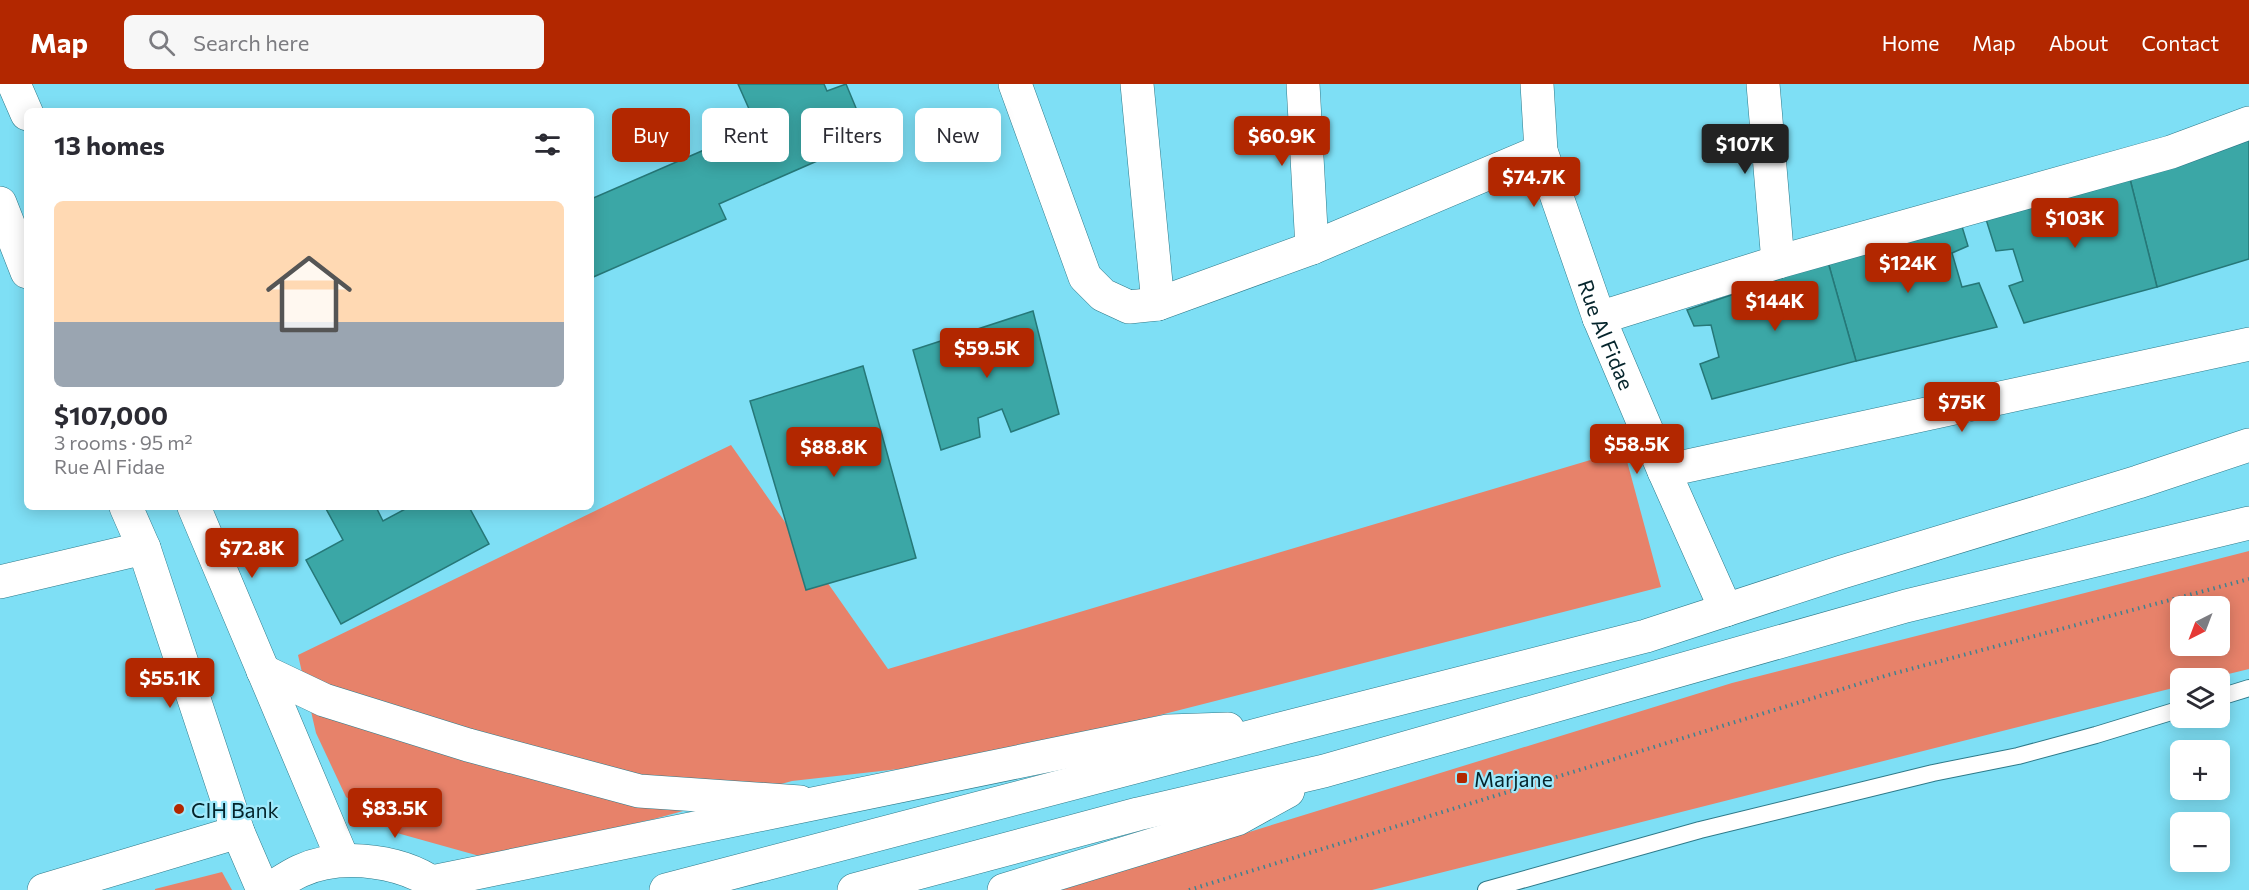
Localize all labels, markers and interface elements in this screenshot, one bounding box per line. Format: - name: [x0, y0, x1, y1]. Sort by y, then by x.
- search box: [124, 15, 544, 69]
- text: Map: [30, 25, 88, 59]
- icon: search: [145, 26, 178, 59]
- text: Search here: [193, 29, 309, 56]
- text: Home: [1882, 30, 1939, 55]
- text: Map: [1972, 30, 2016, 55]
- text: About: [2049, 30, 2108, 55]
- text: Contact: [2141, 30, 2219, 55]
- chip: Buy: [612, 108, 690, 162]
- chip: Rent: [702, 108, 789, 162]
- chip: Filters: [801, 108, 903, 162]
- chip: New: [915, 108, 1001, 162]
- pin: $60.9K: [1233, 116, 1331, 167]
- text: $60.9K: [1248, 123, 1316, 147]
- pin: $107K: [1703, 124, 1787, 175]
- icon: filters: [531, 128, 564, 161]
- text: 13 homes: [54, 129, 165, 160]
- text: $107K: [1716, 131, 1774, 155]
- pin: $74.7K: [1485, 157, 1583, 208]
- text: $74.7K: [1502, 164, 1566, 188]
- pin: $103K: [2033, 198, 2117, 249]
- text: $103K: [2045, 205, 2105, 229]
- icon: home: [255, 240, 363, 348]
- pin: $124K: [1866, 243, 1950, 294]
- text: $124K: [1879, 250, 1937, 274]
- street label: Rue Al Fidae: [1574, 276, 1640, 393]
- pin: $144K: [1733, 281, 1817, 332]
- text: $144K: [1745, 288, 1805, 312]
- pin: $59.5K: [938, 328, 1036, 379]
- text: $59.5K: [954, 335, 1020, 359]
- pin: $75K: [1926, 382, 1998, 433]
- text: $75K: [1938, 389, 1986, 413]
- text: $107,000: [54, 399, 168, 430]
- pin: $58.5K: [1588, 424, 1686, 475]
- pin: $88.8K: [785, 427, 883, 478]
- text: 3 rooms · 95 m²: [54, 430, 193, 454]
- text: $58.5K: [1604, 431, 1670, 455]
- text: $88.8K: [800, 434, 868, 458]
- text: Rue Al Fidae: [54, 454, 165, 478]
- pin: $72.8K: [203, 528, 301, 579]
- text: $72.8K: [219, 535, 285, 559]
- north arrow: [2170, 596, 2230, 656]
- map controls: [2170, 596, 2230, 872]
- pin: $55.1K: [121, 658, 219, 709]
- text: $55.1K: [139, 665, 201, 689]
- button: layers: [2170, 668, 2230, 728]
- button: +: [2170, 740, 2230, 800]
- place label: Marjane: [1474, 766, 1553, 791]
- marker: Marjane: [1455, 771, 1469, 785]
- pin: $83.5K: [346, 788, 444, 839]
- text: $83.5K: [362, 795, 428, 819]
- place label: CIH Bank: [191, 797, 279, 822]
- marker: CIH Bank: [172, 802, 186, 816]
- button: −: [2170, 812, 2230, 872]

